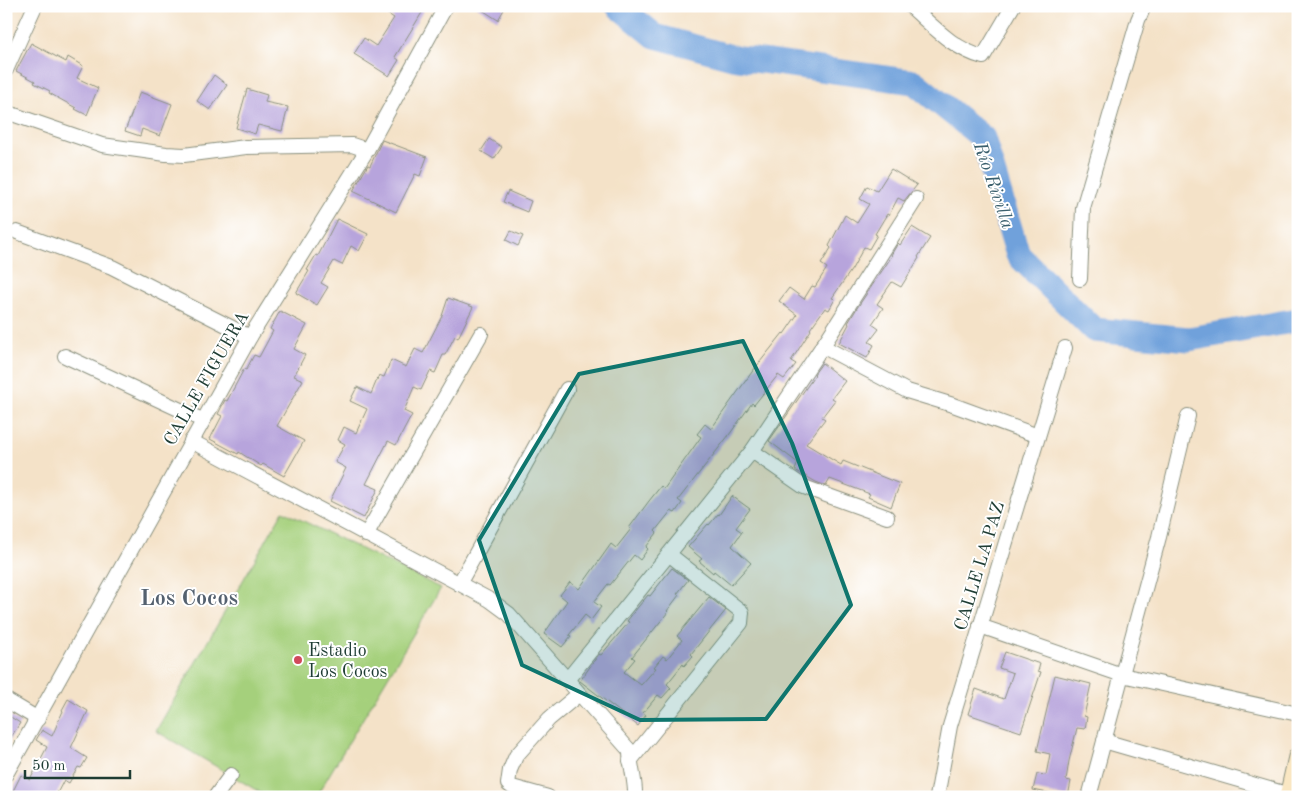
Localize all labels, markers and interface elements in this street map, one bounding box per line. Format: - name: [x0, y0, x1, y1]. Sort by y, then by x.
- water label: Río Rivilla: [969, 139, 1016, 232]
- street label: CALLE FIGUERA: [161, 308, 253, 449]
- street label: CALLE LA PAZ: [952, 500, 1008, 633]
- district label: Los Cocos: [140, 588, 238, 610]
- place label: Estadio Los Cocos: [308, 642, 388, 681]
- marker: Estadio Los Cocos: [292, 654, 304, 666]
- scale bar: [25, 748, 130, 780]
- text: 50 m: [32, 759, 66, 774]

